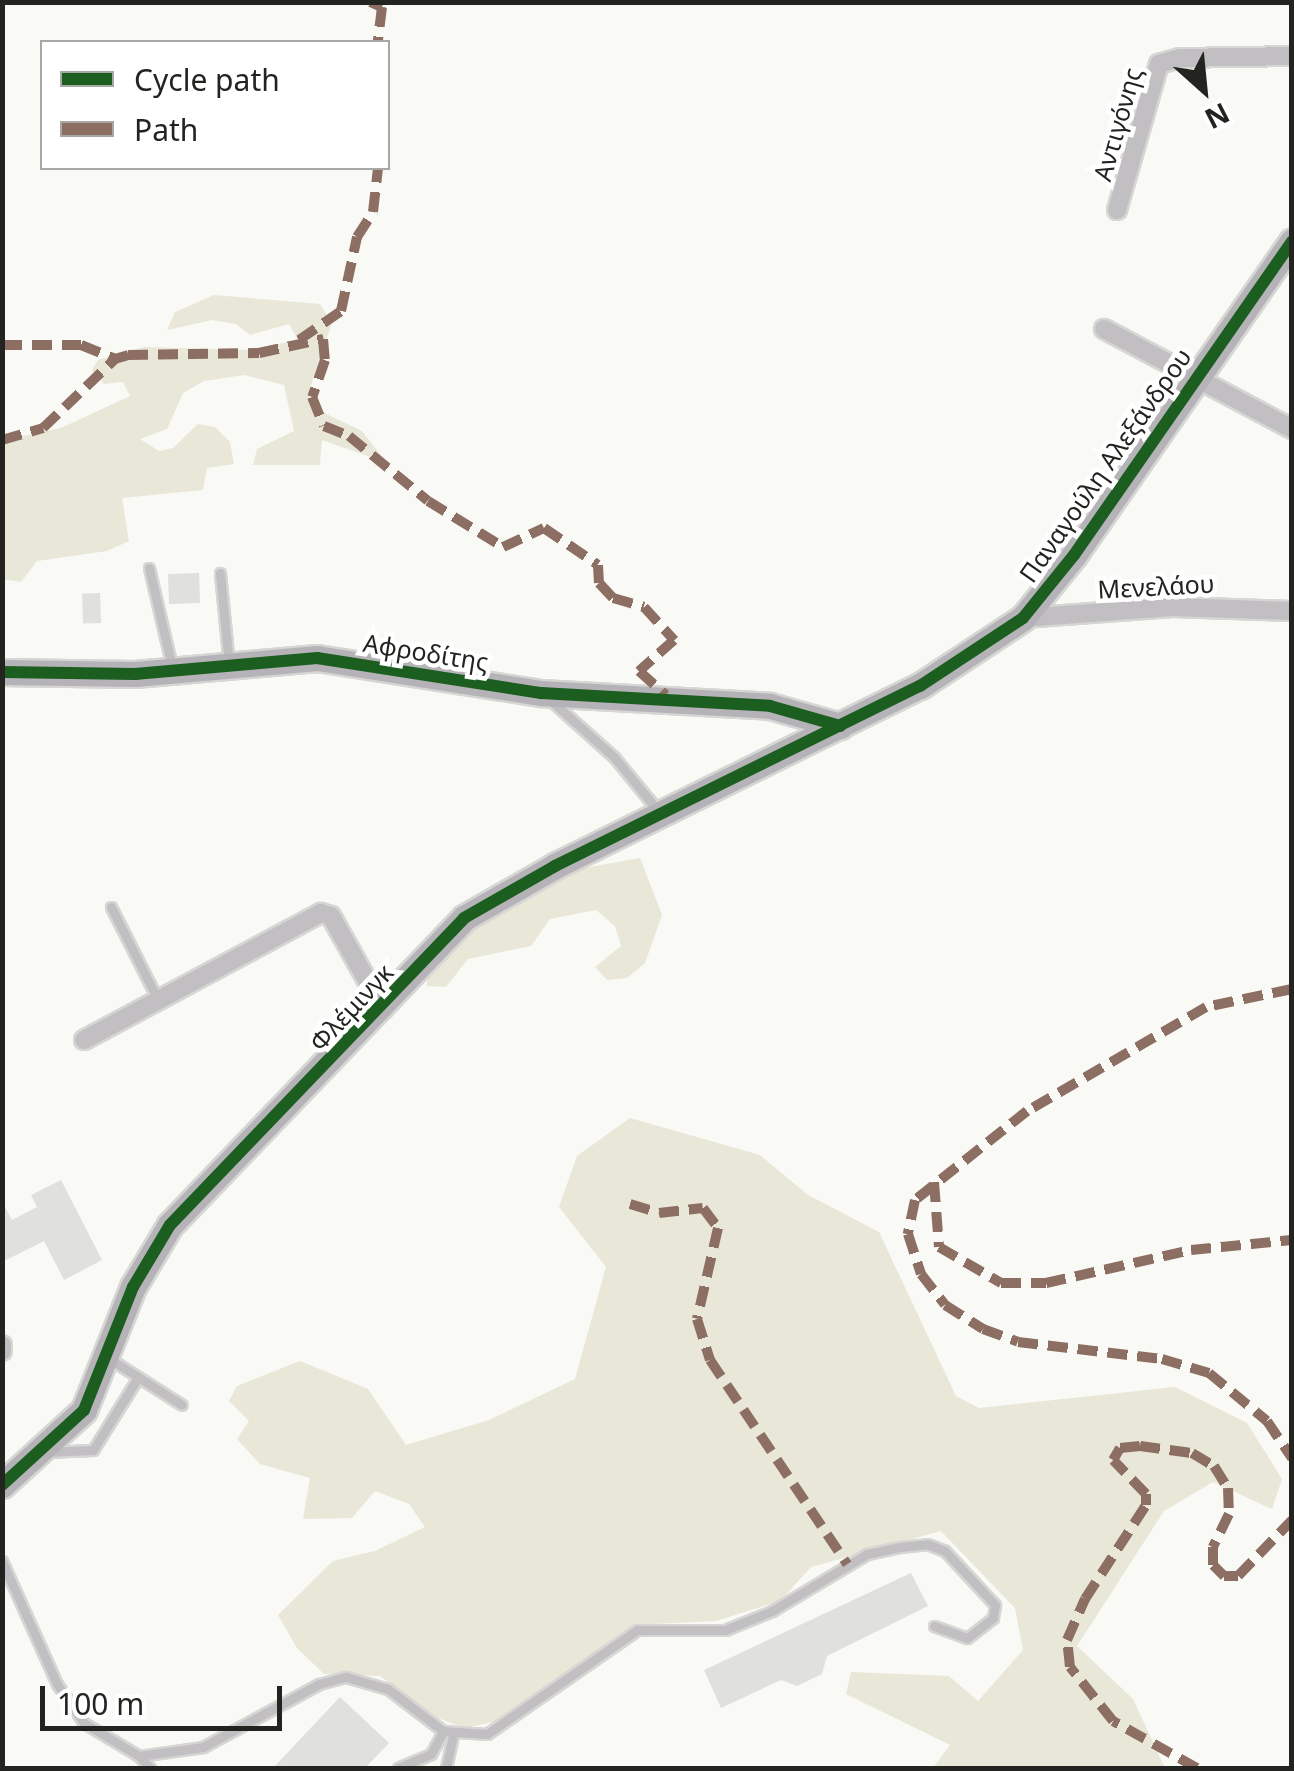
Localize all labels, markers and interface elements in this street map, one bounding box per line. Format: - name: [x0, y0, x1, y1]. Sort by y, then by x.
- legend: [40, 40, 390, 170]
- north arrow: [1154, 40, 1254, 140]
- text: Cycle path: [134, 59, 280, 100]
- street label: Αντιγόνης: [1087, 64, 1147, 184]
- text: N: [1199, 95, 1236, 139]
- text: Path: [134, 109, 198, 150]
- street label: Παναγούλη Αλεξάνδρου: [1013, 342, 1197, 588]
- street label: Μενελάου: [1097, 568, 1215, 604]
- street label: Αφροδίτης: [361, 627, 491, 677]
- street label: Φλέμινγκ: [303, 957, 399, 1057]
- scale bar: [45, 1666, 288, 1728]
- text: 100 m: [57, 1683, 144, 1724]

